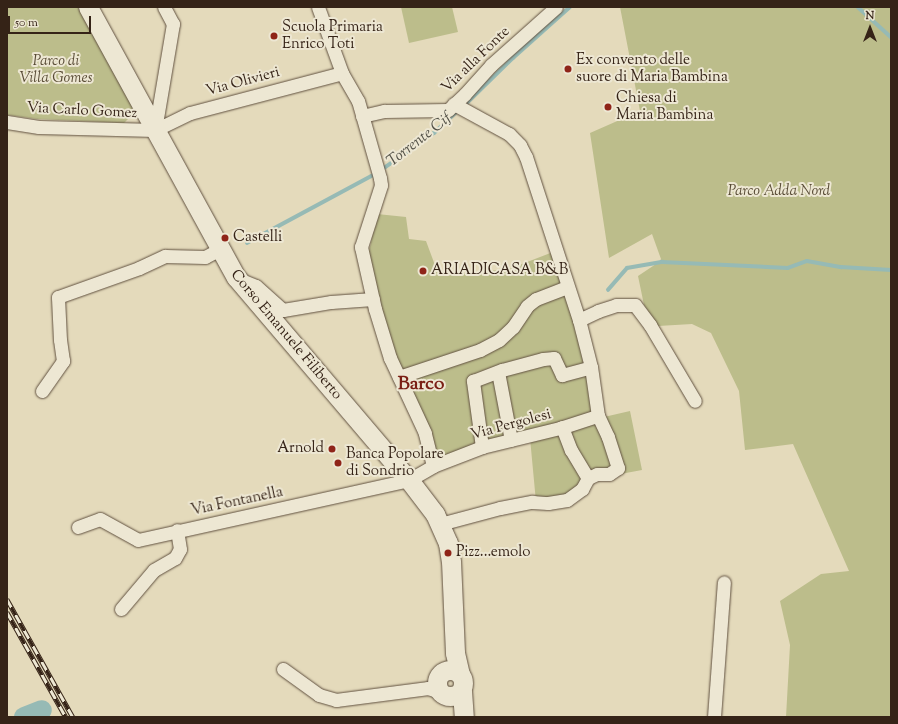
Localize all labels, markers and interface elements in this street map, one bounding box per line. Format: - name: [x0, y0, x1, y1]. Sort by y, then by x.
- scale bar: [10, 8, 93, 34]
- north arrow: [850, 8, 890, 48]
- text: N: [866, 8, 874, 24]
- text: 50 m: [15, 14, 38, 32]
- place label: Scuola Primaria Enrico Toti: [282, 18, 383, 53]
- street label: Via alla Fonte: [438, 23, 514, 97]
- marker: Scuola Primaria Enrico Toti: [269, 31, 279, 41]
- place label: Ex convento delle suore di Maria Bambina: [576, 51, 728, 86]
- park label: Parco di Villa Gomes: [20, 52, 92, 87]
- street label: Via Olivieri: [204, 64, 282, 100]
- marker: Ex convento delle suore di Maria Bambina: [563, 64, 573, 74]
- place label: Chiesa di Maria Bambina: [616, 89, 713, 124]
- street label: Via Carlo Gomez: [26, 99, 138, 123]
- marker: Chiesa di Maria Bambina: [603, 102, 613, 112]
- water label: Torrente Cif: [384, 110, 456, 172]
- park label: Parco Adda Nord: [728, 183, 830, 201]
- place label: Castelli: [233, 229, 282, 247]
- marker: Castelli: [220, 233, 230, 243]
- place label: ARIADICASA B&B: [431, 262, 568, 280]
- street label: Corso Emanuele Filiberto: [226, 266, 346, 404]
- marker: ARIADICASA B&B: [418, 266, 428, 276]
- district label: Barco: [398, 374, 444, 396]
- street label: Via Pergolesi: [469, 406, 553, 444]
- place label: Arnold: [277, 440, 324, 458]
- marker: Arnold: [327, 444, 337, 454]
- place label: Banca Popolare di Sondrio: [346, 445, 444, 480]
- marker: Banca Popolare di Sondrio: [333, 458, 343, 468]
- street label: Via Fontanella: [189, 483, 285, 521]
- place label: Pizz...emolo: [456, 544, 530, 562]
- marker: Pizz...emolo: [443, 548, 453, 558]

